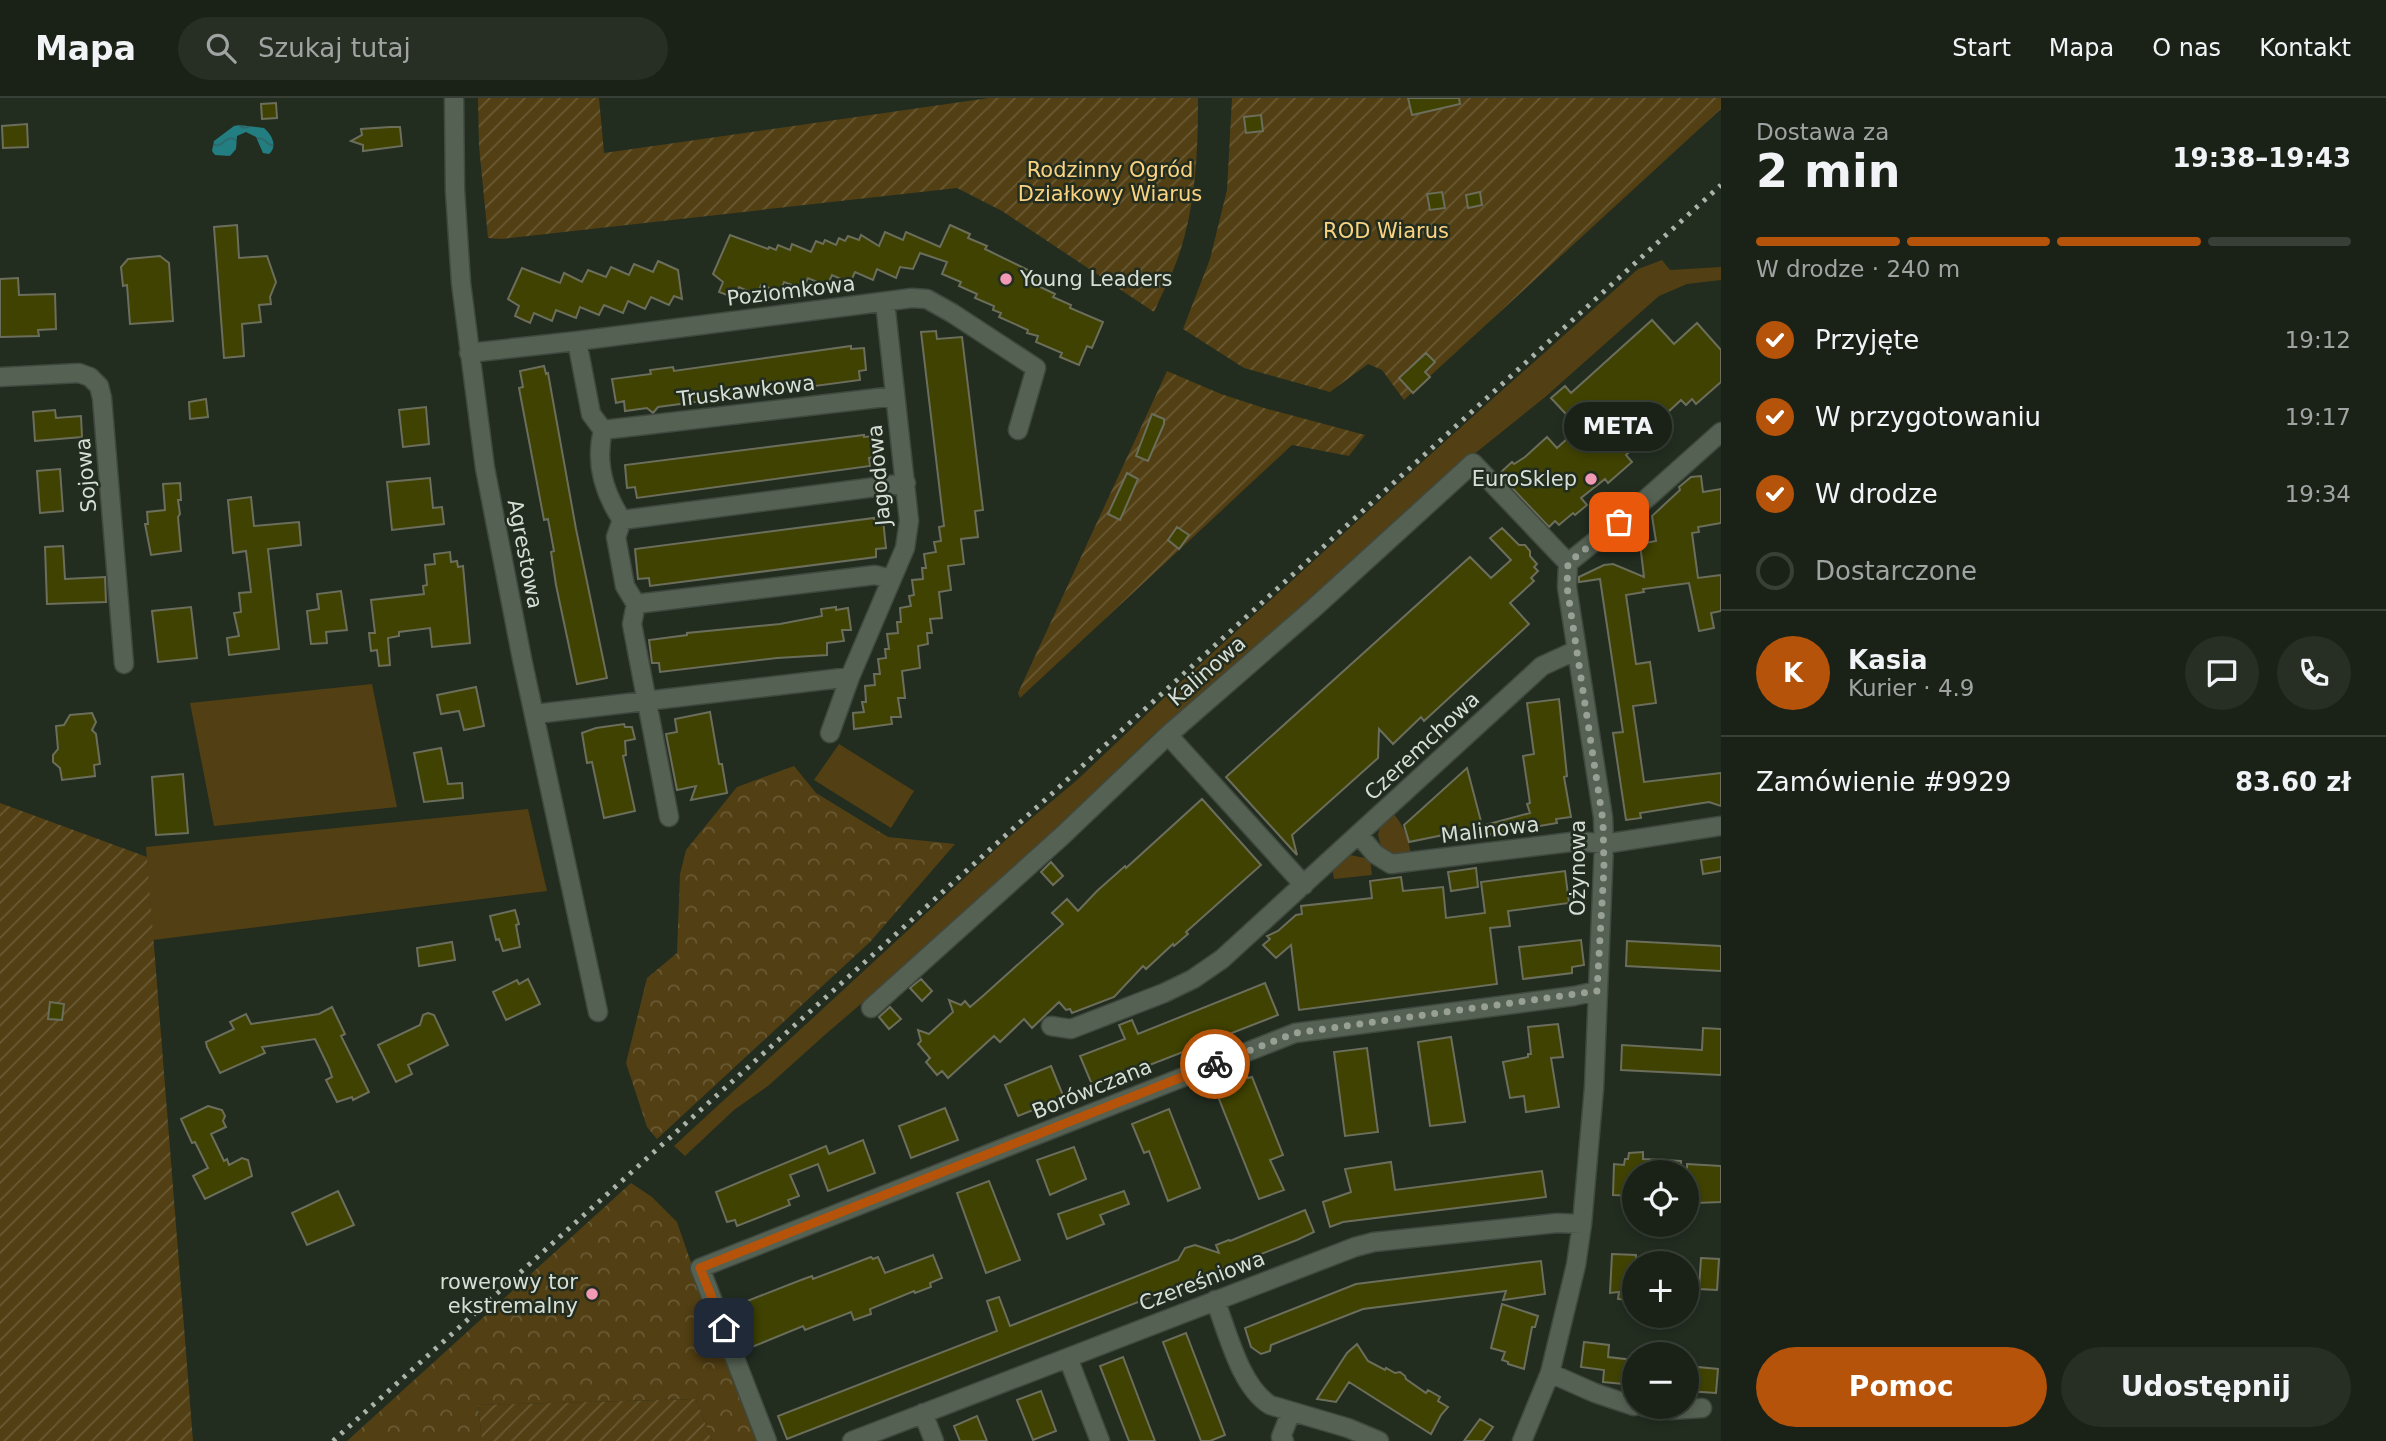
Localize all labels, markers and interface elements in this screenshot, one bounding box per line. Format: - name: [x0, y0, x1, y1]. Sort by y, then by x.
- search box: [178, 17, 668, 80]
- text: Mapa: [35, 29, 136, 68]
- icon: search: [202, 29, 240, 67]
- text: Szukaj tutaj: [258, 33, 411, 63]
- text: Start: [1952, 34, 2011, 62]
- text: Mapa: [2049, 34, 2114, 62]
- text: O nas: [2152, 34, 2221, 62]
- text: Kontakt: [2259, 34, 2351, 62]
- text: Dostawa za: [1756, 119, 1889, 145]
- text: 19:38–19:43: [2172, 143, 2351, 173]
- text: 2 min: [1756, 144, 1900, 198]
- park label: Rodzinny Ogród Działkowy Wiarus: [1018, 158, 1202, 206]
- park label: ROD Wiarus: [1323, 219, 1449, 243]
- text: W drodze · 240 m: [1756, 256, 1960, 282]
- place label: Young Leaders: [1019, 267, 1172, 291]
- street label: Poziomkowa: [725, 271, 857, 311]
- marker: Young Leaders: [998, 271, 1014, 287]
- icon: check: [1756, 321, 1794, 359]
- text: Przyjęte: [1815, 325, 1919, 355]
- text: 19:12: [2285, 327, 2351, 353]
- street label: Truskawkowa: [675, 371, 816, 411]
- icon: check: [1756, 398, 1794, 436]
- text: W przygotowaniu: [1815, 402, 2041, 432]
- callout: META: [1565, 403, 1673, 452]
- text: 19:17: [2285, 404, 2351, 430]
- text: META: [1583, 413, 1653, 439]
- street label: Jagodowa: [863, 423, 896, 529]
- street label: Sojowa: [71, 437, 101, 513]
- place label: EuroSklep: [1472, 467, 1577, 491]
- marker: EuroSklep: [1583, 471, 1599, 487]
- icon: check: [1756, 475, 1794, 513]
- text: W drodze: [1815, 479, 1938, 509]
- text: 19:34: [2285, 481, 2351, 507]
- pin: [1589, 492, 1649, 552]
- street label: Agrestowa: [503, 497, 547, 611]
- icon: bag: [1600, 503, 1638, 541]
- text: Dostarczone: [1815, 556, 1977, 586]
- street label: Kalinowa: [1164, 631, 1250, 711]
- button: chat: [2185, 636, 2259, 710]
- button: phone: [2277, 636, 2351, 710]
- text: Kasia: [1848, 645, 1928, 675]
- text: K: [1783, 658, 1803, 688]
- text: Kurier · 4.9: [1848, 675, 1974, 701]
- street label: Czeremchowa: [1360, 687, 1484, 805]
- text: Zamówienie #9929: [1756, 767, 2011, 797]
- text: 83.60 zł: [2235, 767, 2351, 797]
- street label: Malinowa: [1439, 812, 1541, 848]
- street label: Ożynowa: [1566, 820, 1590, 916]
- courier: [1180, 1029, 1250, 1099]
- icon: bike: [1196, 1045, 1234, 1083]
- street label: Borówczana: [1029, 1054, 1155, 1124]
- map controls: [1622, 1160, 1699, 1419]
- button: locate: [1622, 1160, 1699, 1237]
- street label: Czereśniowa: [1136, 1246, 1268, 1316]
- button: +: [1622, 1251, 1699, 1328]
- place label: rowerowy tor ekstremalny: [440, 1270, 578, 1318]
- marker: rowerowy tor ekstremalny: [584, 1286, 600, 1302]
- pin: [694, 1298, 754, 1358]
- icon: home: [705, 1309, 743, 1347]
- button: −: [1622, 1342, 1699, 1419]
- button: Pomoc: [1756, 1347, 2047, 1427]
- button: Udostępnij: [2061, 1347, 2351, 1427]

